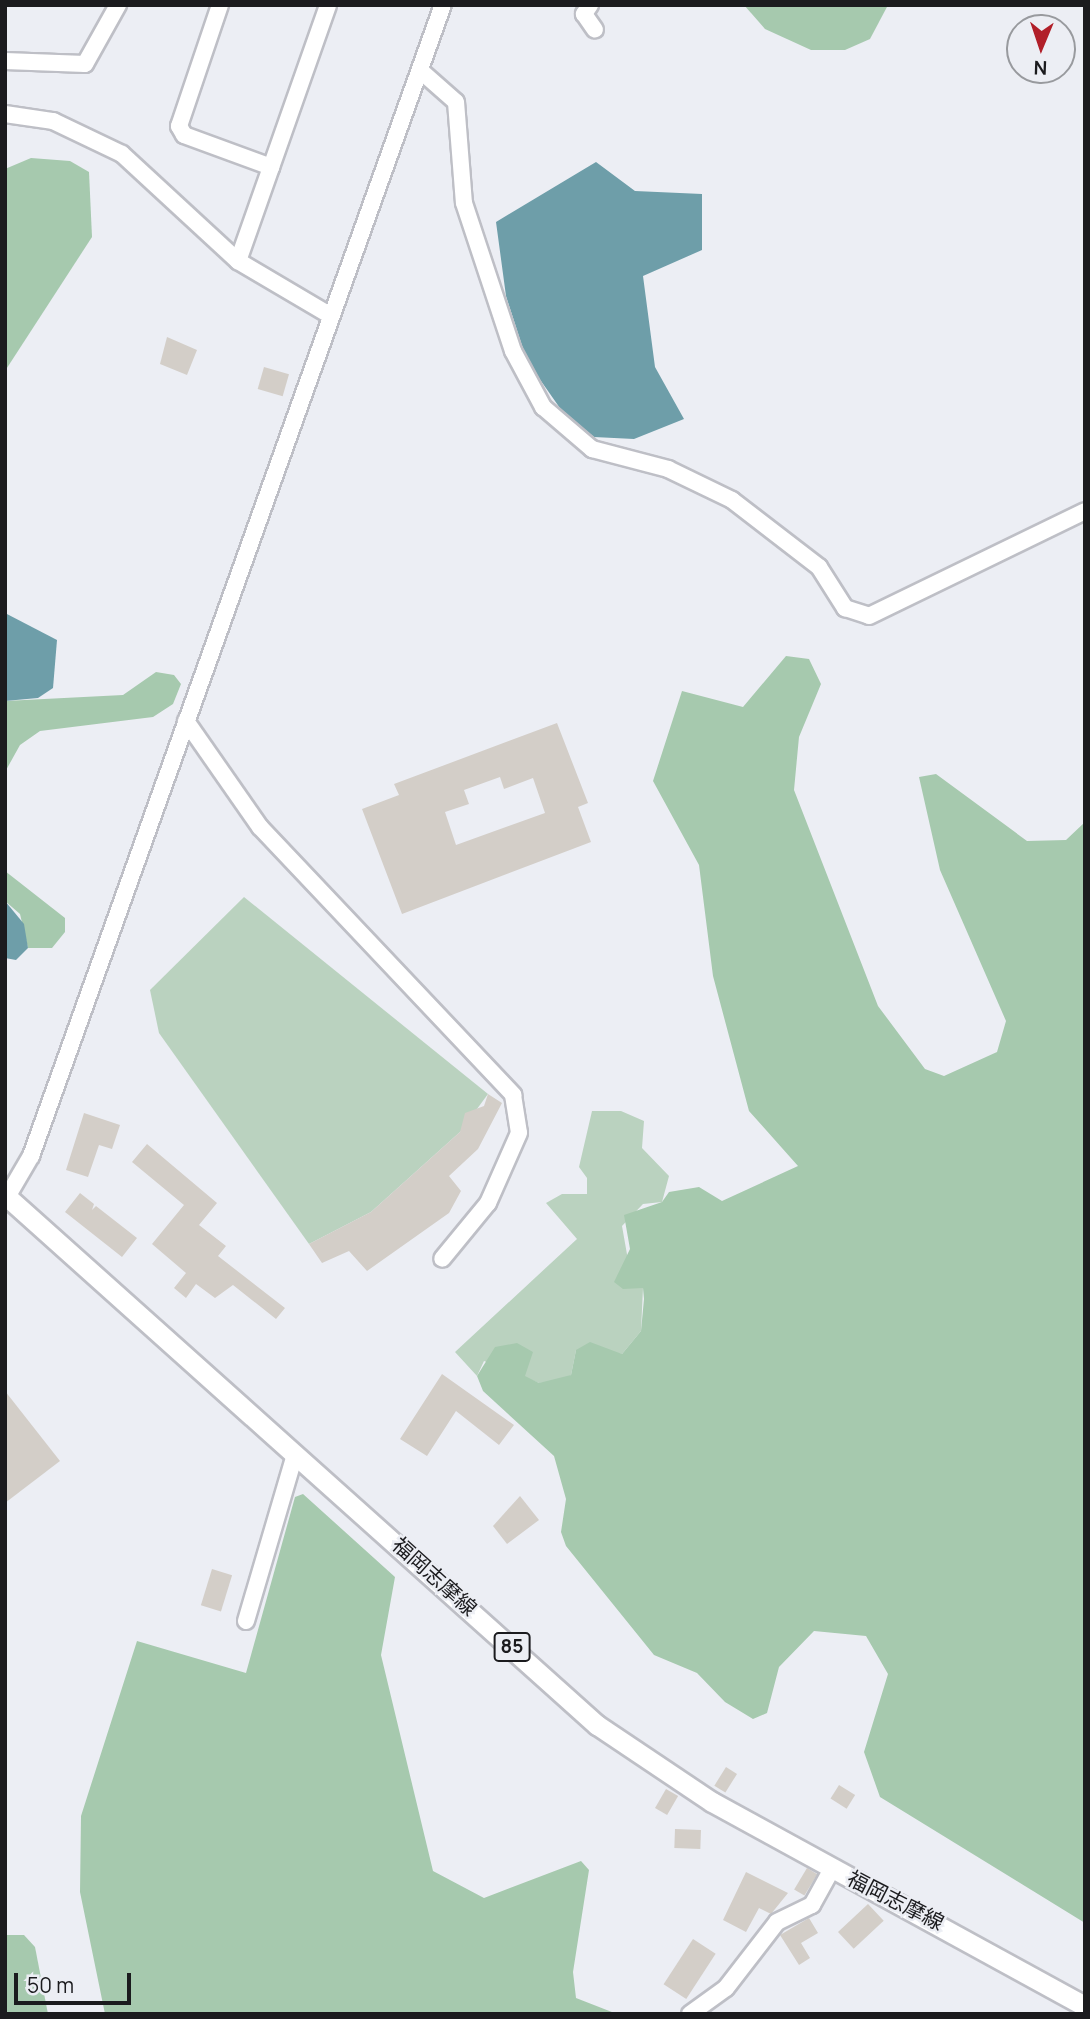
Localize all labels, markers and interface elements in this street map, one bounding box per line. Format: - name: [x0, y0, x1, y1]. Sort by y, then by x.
- north arrow: [1006, 14, 1076, 84]
- text: N: [1033, 55, 1048, 81]
- street label: 福岡志摩線: [388, 1532, 482, 1620]
- road number: 85: [493, 1632, 531, 1662]
- street label: 福岡志摩線: [844, 1865, 948, 1935]
- scale bar: [18, 1960, 135, 2004]
- text: 50 m: [27, 1971, 74, 1999]

